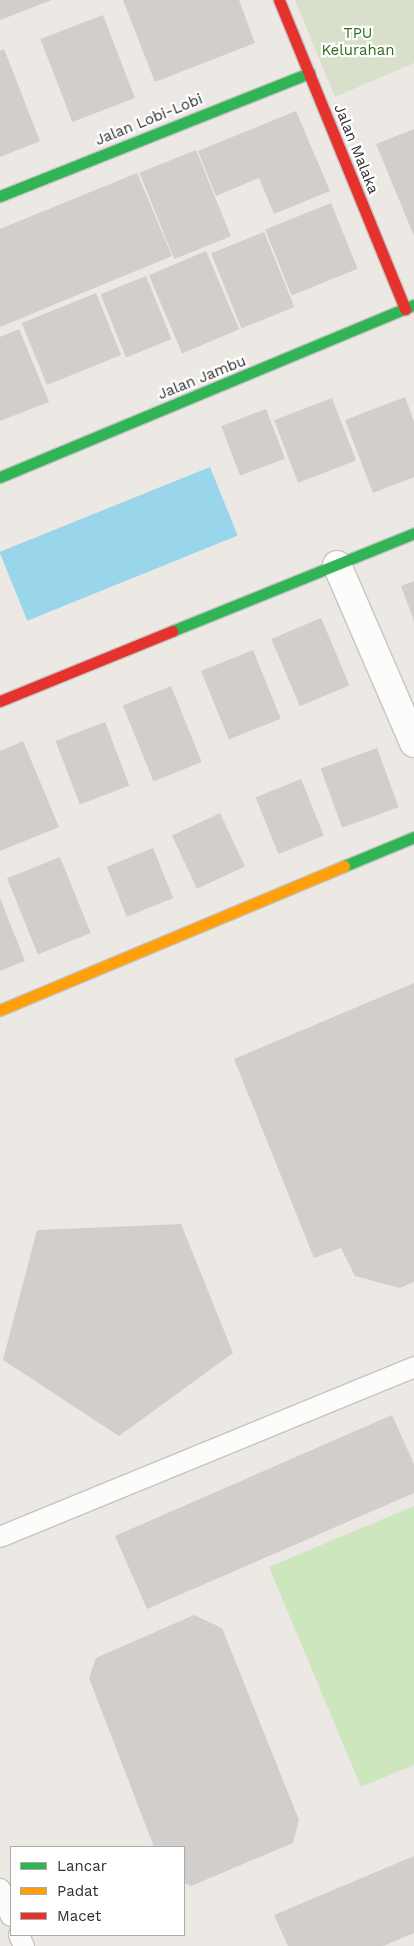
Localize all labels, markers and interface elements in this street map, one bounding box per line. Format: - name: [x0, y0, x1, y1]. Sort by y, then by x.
- park label: TPU Kelurahan: [321, 24, 395, 59]
- street label: Jalan Lobi-Lobi: [93, 90, 205, 150]
- street label: Jalan Malaka: [330, 101, 382, 197]
- street label: Jalan Jambu: [155, 352, 249, 404]
- legend: [10, 1846, 185, 1936]
- text: Lancar: [57, 1857, 107, 1875]
- text: Padat: [57, 1882, 99, 1900]
- text: Macet: [57, 1907, 101, 1925]

